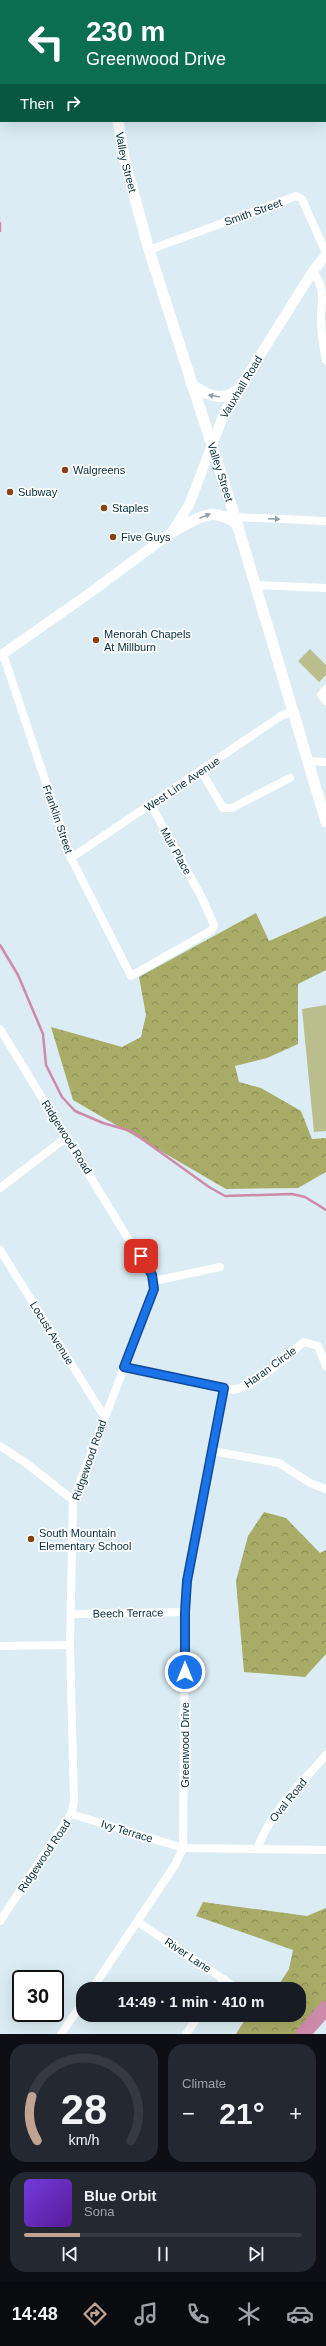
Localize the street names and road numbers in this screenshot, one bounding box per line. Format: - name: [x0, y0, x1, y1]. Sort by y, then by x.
- street label: Valley Street: [114, 131, 139, 194]
- street label: Smith Street: [223, 196, 283, 228]
- street label: Vauxhall Road: [218, 354, 264, 420]
- street label: Valley Street: [205, 441, 236, 503]
- street label: West Line Avenue: [142, 754, 222, 814]
- street label: Franklin Street: [41, 783, 75, 855]
- street label: Muir Place: [158, 825, 194, 877]
- street label: Ridgewood Road: [40, 1098, 94, 1176]
- street label: Locust Avenue: [28, 1299, 76, 1367]
- street label: Haran Circle: [242, 1344, 298, 1390]
- street label: Ridgewood Road: [70, 1418, 108, 1502]
- street label: Beech Terrace: [93, 1606, 163, 1620]
- street label: Greenwood Drive: [179, 1702, 191, 1788]
- street label: Oval Road: [267, 1776, 309, 1824]
- street label: Ivy Terrace: [100, 1817, 154, 1845]
- street label: Ridgewood Road: [15, 1818, 73, 1894]
- street label: River Lane: [163, 1935, 213, 1975]

